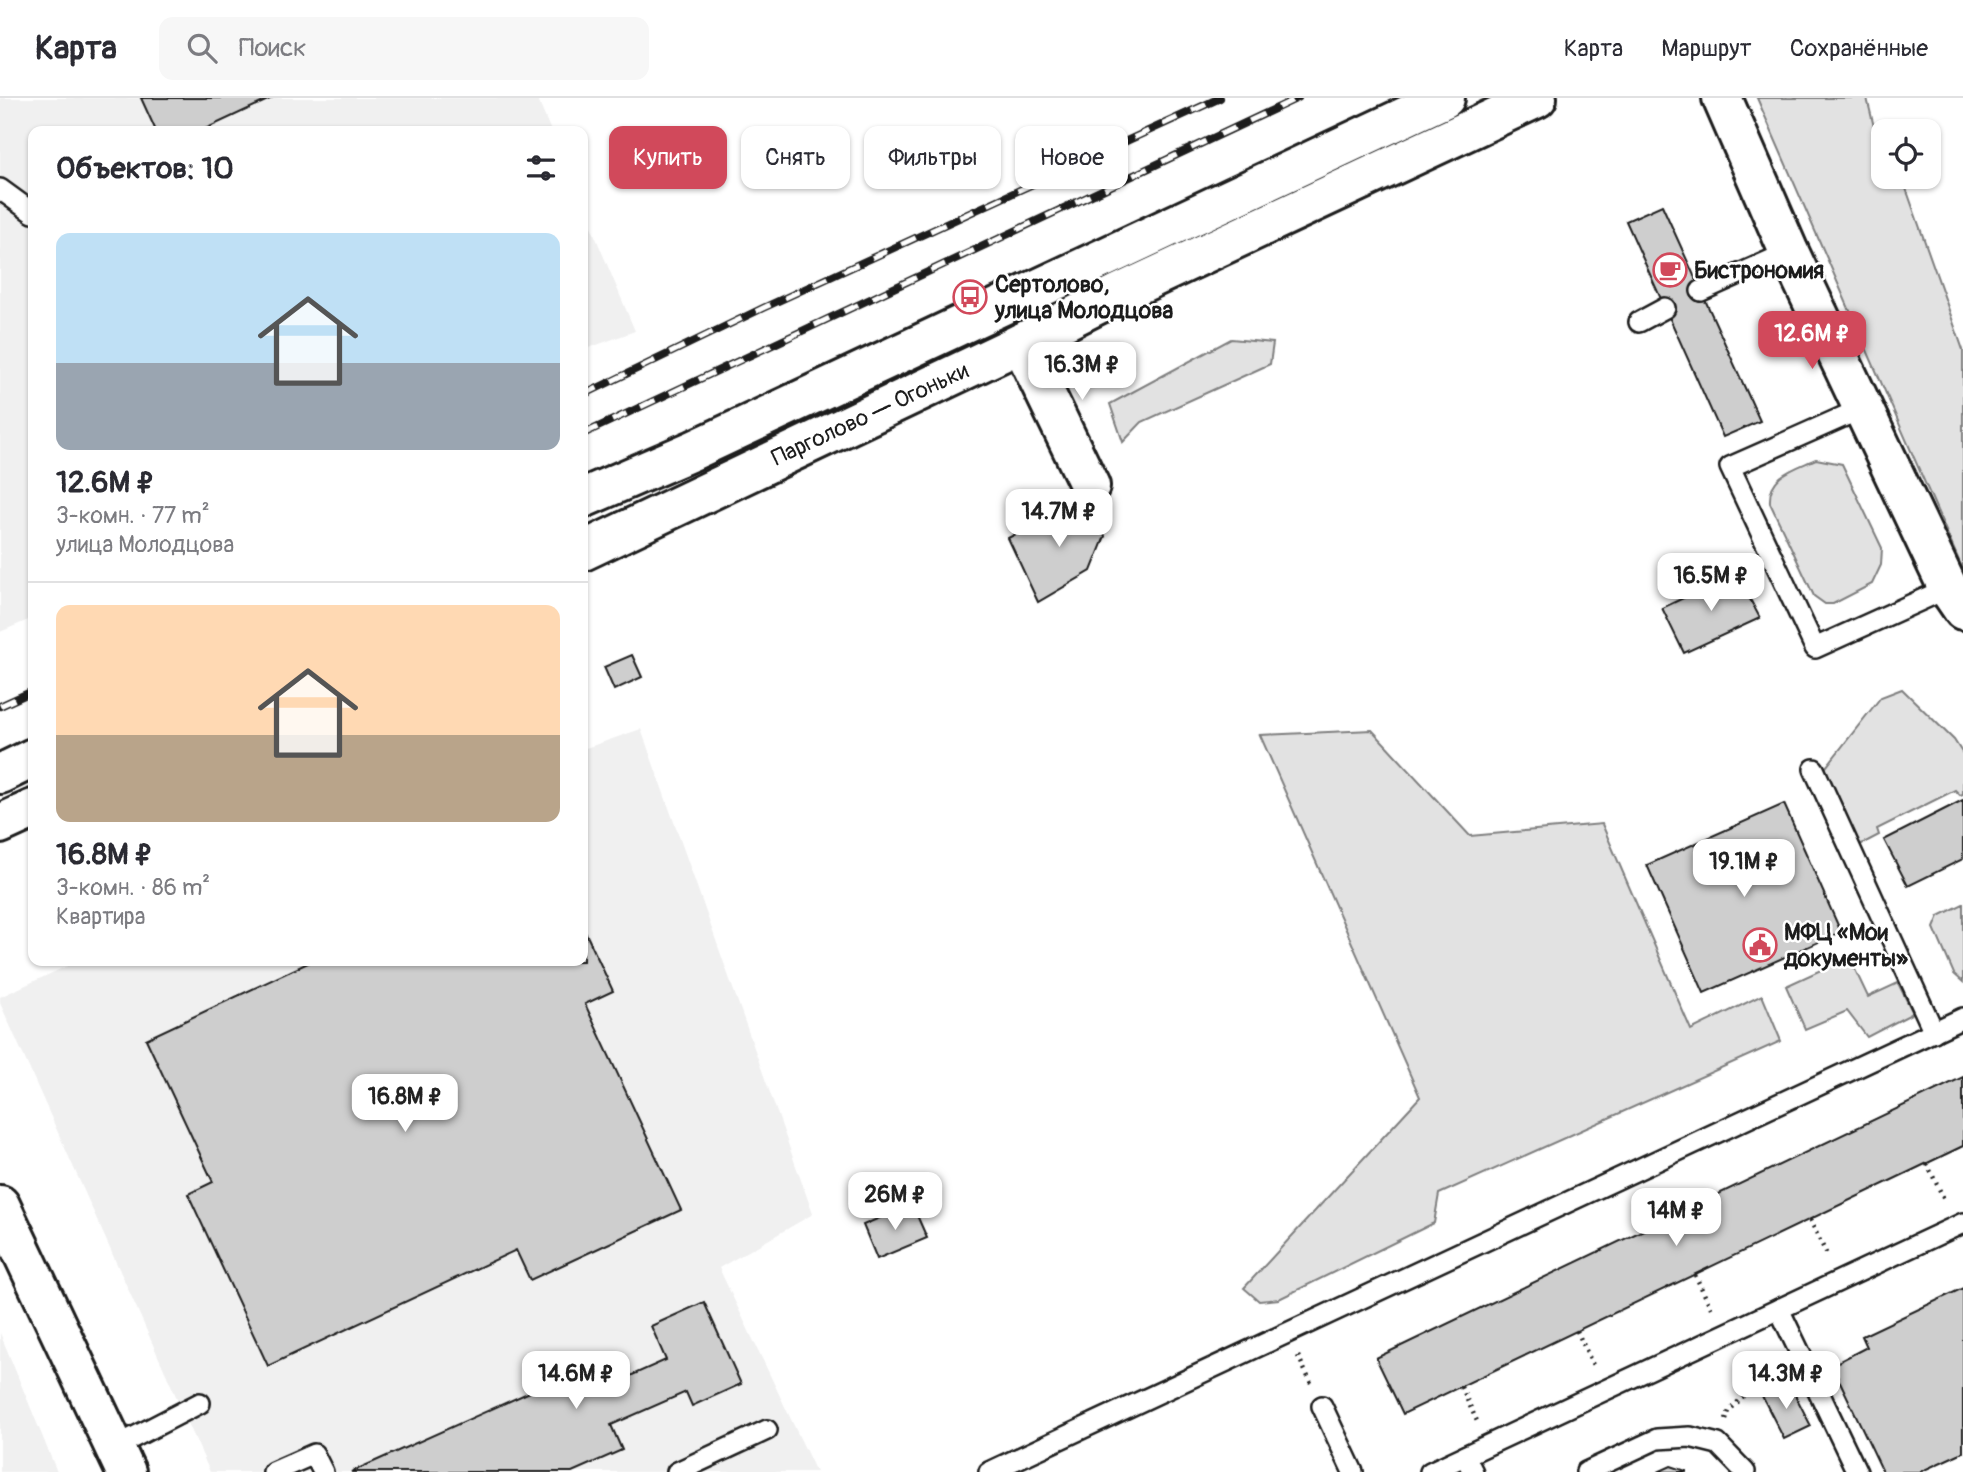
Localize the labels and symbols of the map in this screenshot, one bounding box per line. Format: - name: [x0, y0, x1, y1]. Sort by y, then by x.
- cafe icon: Бистрономия: [1651, 251, 1689, 289]
- place label: Бистрономия: [1694, 256, 1824, 285]
- place label: Сертолово, улица Молодцова: [994, 270, 1174, 325]
- bus stop icon: Сертолово, улица Молодцова: [951, 278, 989, 316]
- pin: 12.6M ₽: [1747, 312, 1877, 371]
- pin: 16.3M ₽: [1017, 342, 1147, 402]
- street label: Парголово — Огоньки: [767, 356, 973, 472]
- pin: 14.7M ₽: [994, 490, 1124, 549]
- pin: 16.5M ₽: [1646, 554, 1776, 613]
- pin: 19.1M ₽: [1679, 840, 1809, 899]
- place label: МФЦ «Мои документы»: [1783, 918, 1908, 973]
- public building icon: МФЦ «Мои документы»: [1741, 926, 1779, 964]
- pin: 16.8M ₽: [340, 1074, 470, 1134]
- pin: 26M ₽: [846, 1172, 944, 1232]
- pin: 14M ₽: [1627, 1188, 1725, 1248]
- pin: 14.6M ₽: [511, 1352, 641, 1411]
- pin: 14.3M ₽: [1721, 1352, 1851, 1411]

